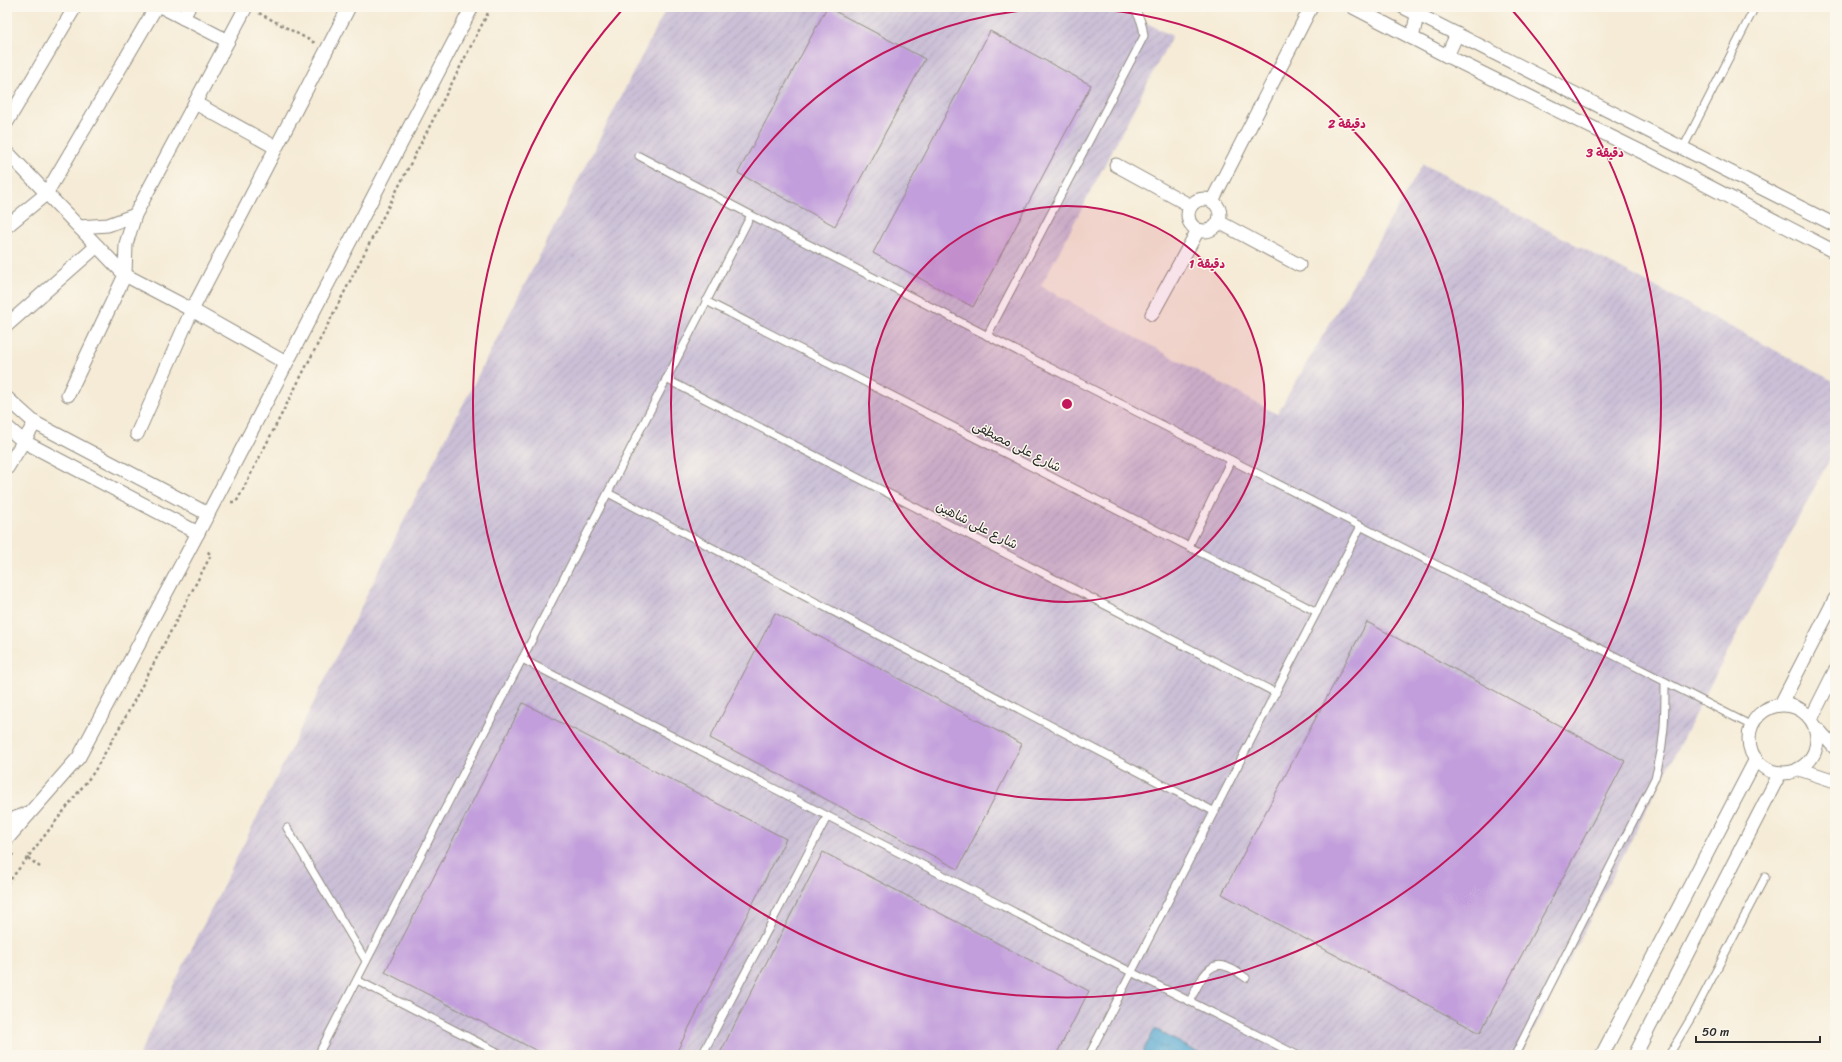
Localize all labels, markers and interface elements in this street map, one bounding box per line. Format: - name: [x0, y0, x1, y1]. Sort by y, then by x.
- text: 2 دقيقة: [1327, 113, 1366, 135]
- text: 3 دقيقة: [1585, 142, 1624, 164]
- text: 1 دقيقة: [1189, 253, 1225, 275]
- centre of rings: [1060, 397, 1074, 411]
- street label: شارع على مصطفى: [968, 414, 1066, 478]
- street label: شارع على شاهين: [932, 494, 1022, 556]
- scale bar: [1696, 1018, 1820, 1044]
- text: 50 m: [1702, 1021, 1729, 1043]

